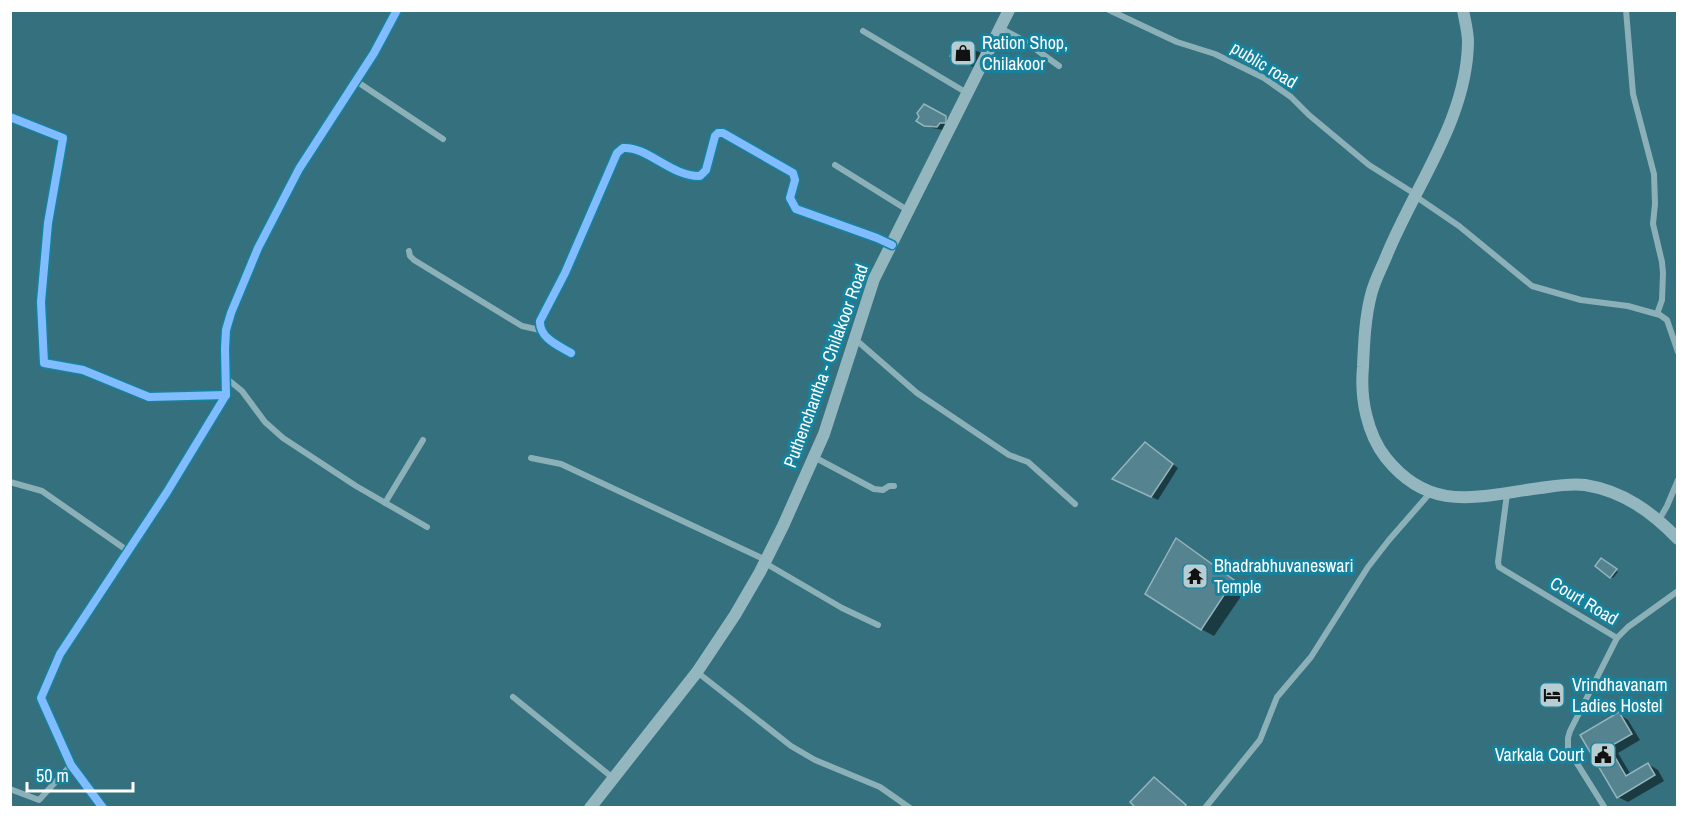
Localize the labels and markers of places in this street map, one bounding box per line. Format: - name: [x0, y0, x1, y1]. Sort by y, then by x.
- place label: Ration Shop, Chilakoor: [982, 30, 1068, 76]
- shop icon: Ration Shop, Chilakoor: [948, 38, 978, 68]
- place label: Bhadrabhuvaneswari Temple: [1214, 553, 1353, 599]
- temple icon: Bhadrabhuvaneswari Temple: [1180, 561, 1210, 591]
- place label: Vrindhavanam Ladies Hostel: [1572, 672, 1667, 718]
- hotel icon: Vrindhavanam Ladies Hostel: [1537, 680, 1567, 710]
- public building icon: Varkala Court: [1588, 740, 1618, 770]
- place label: Varkala Court: [1495, 742, 1584, 767]

